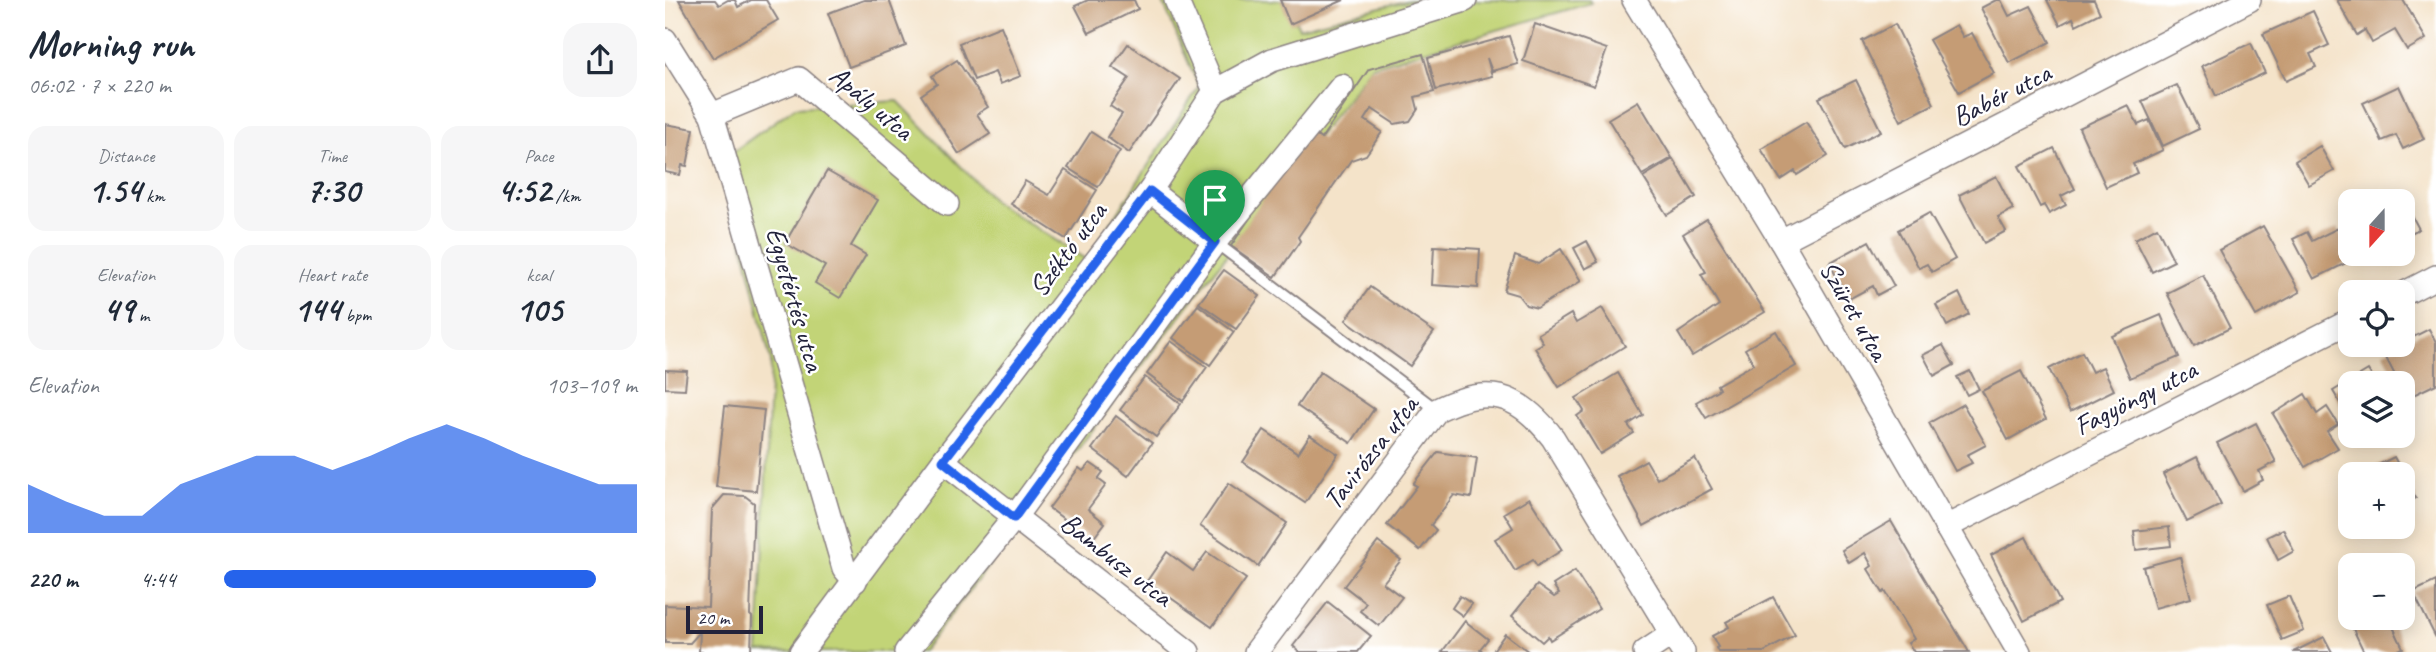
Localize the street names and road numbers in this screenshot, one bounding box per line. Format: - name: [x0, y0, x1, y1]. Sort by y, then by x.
- street label: Babér utca: [1946, 54, 2058, 134]
- street label: Apály utca: [823, 57, 922, 149]
- street label: Széktó utca: [1021, 194, 1115, 303]
- street label: Egyetértés utca: [758, 223, 833, 377]
- street label: Szüret utca: [1812, 254, 1898, 369]
- street label: Fagyöngy utca: [2068, 351, 2204, 443]
- street label: Tavirózsa utca: [1315, 386, 1427, 516]
- street label: Bambusz utca: [1054, 505, 1181, 615]

